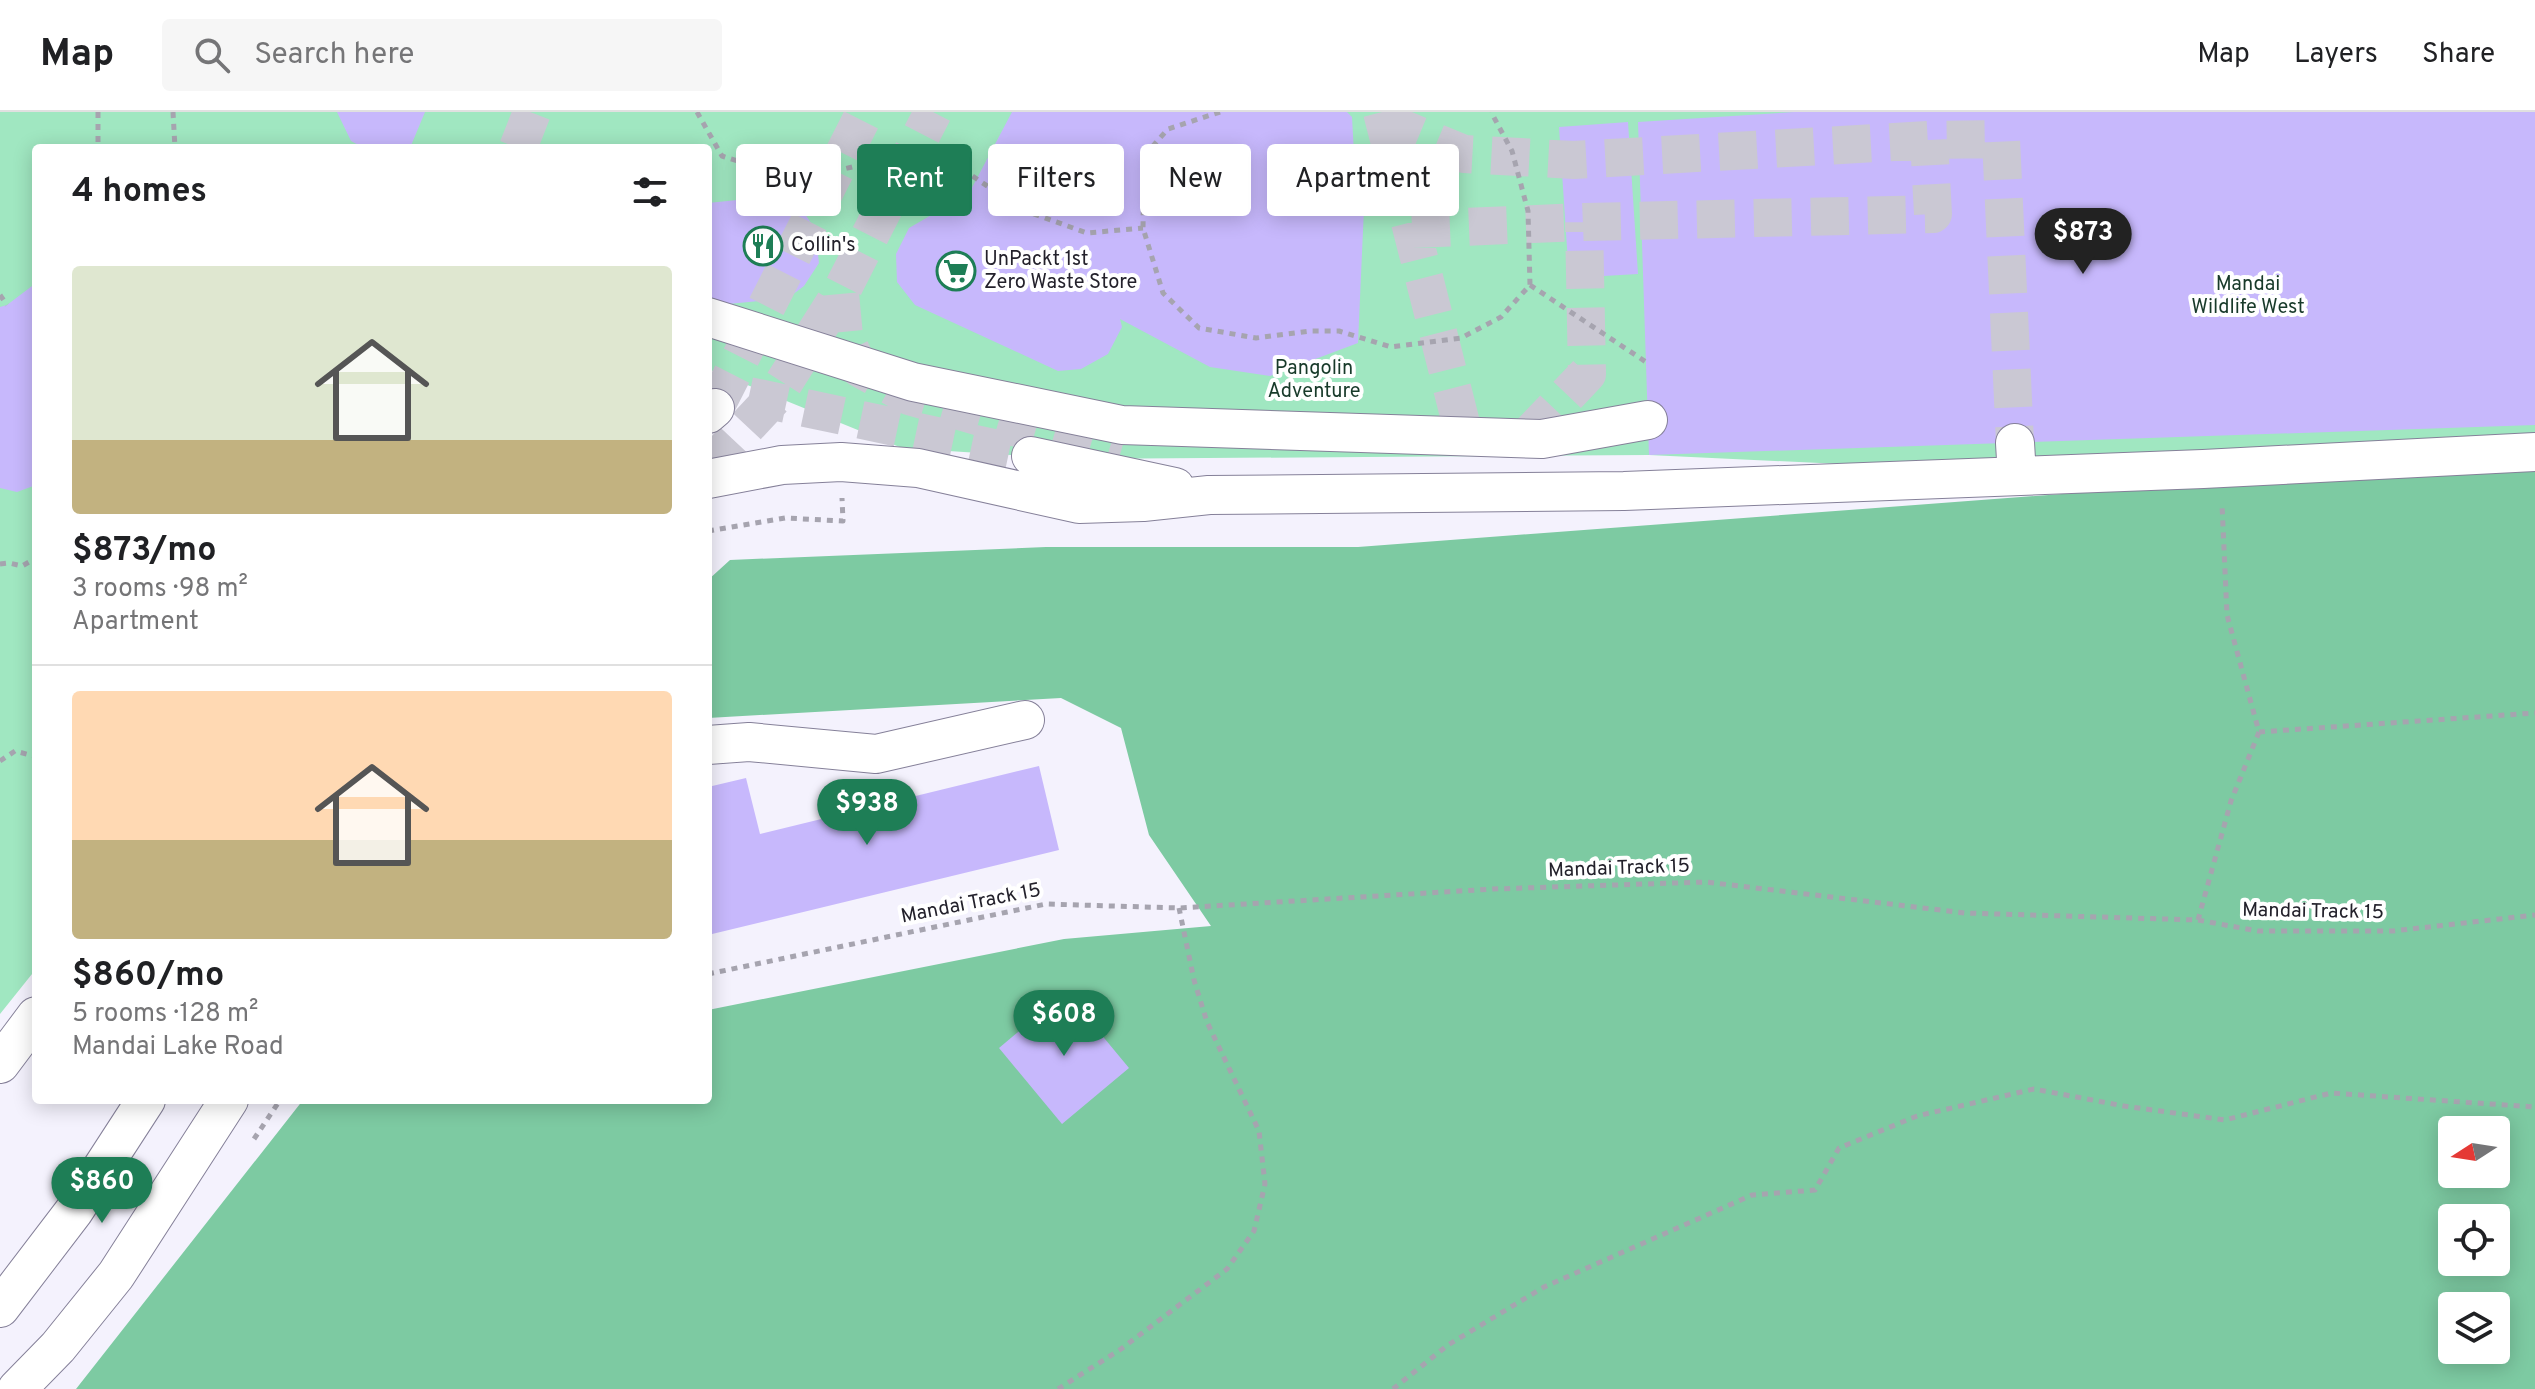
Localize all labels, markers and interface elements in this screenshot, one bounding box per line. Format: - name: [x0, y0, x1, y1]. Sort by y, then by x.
- search box: [162, 19, 722, 91]
- text: Map: [40, 31, 114, 80]
- icon: search: [190, 33, 234, 77]
- text: Search here: [254, 37, 414, 74]
- text: Map: [2197, 37, 2250, 73]
- text: Layers: [2294, 37, 2378, 73]
- text: Share: [2422, 37, 2495, 73]
- chip: Buy: [736, 144, 841, 216]
- chip: Rent: [857, 144, 972, 216]
- chip: Filters: [988, 144, 1124, 216]
- chip: New: [1140, 144, 1251, 216]
- chip: Apartment: [1267, 144, 1459, 216]
- icon: filters: [628, 170, 672, 214]
- text: 4 homes: [72, 171, 207, 214]
- pin: $873: [2036, 208, 2130, 276]
- text: $873: [2053, 217, 2113, 250]
- restaurant icon: Collin's: [742, 225, 784, 267]
- place label: Collin's: [791, 233, 856, 259]
- place label: UnPackt 1st Zero Waste Store: [984, 247, 1137, 296]
- supermarket icon: UnPackt 1st Zero Waste Store: [935, 250, 977, 292]
- park label: Mandai Wildlife West: [2191, 272, 2305, 321]
- icon: home: [300, 318, 444, 462]
- park label: Pangolin Adventure: [1267, 356, 1361, 405]
- text: $873/mo: [72, 530, 216, 573]
- text: 3 rooms · 98 m²: [72, 573, 248, 606]
- text: Apartment: [72, 606, 199, 639]
- icon: home: [300, 743, 444, 887]
- pin: $938: [820, 779, 914, 847]
- text: $938: [835, 788, 899, 821]
- street label: Mandai Track 15: [1548, 854, 1690, 884]
- street label: Mandai Track 15: [899, 878, 1043, 930]
- street label: Mandai Track 15: [2242, 898, 2384, 926]
- text: $860/mo: [72, 955, 224, 998]
- pin: $608: [1017, 990, 1111, 1058]
- text: 5 rooms · 128 m²: [72, 998, 259, 1031]
- text: $608: [1031, 999, 1097, 1032]
- text: Mandai Lake Road: [72, 1031, 284, 1064]
- north arrow: [2438, 1116, 2510, 1188]
- map controls: [2438, 1116, 2510, 1364]
- pin: $860: [55, 1157, 149, 1225]
- text: $860: [69, 1166, 135, 1199]
- button: locate: [2438, 1204, 2510, 1276]
- button: layers: [2438, 1292, 2510, 1364]

